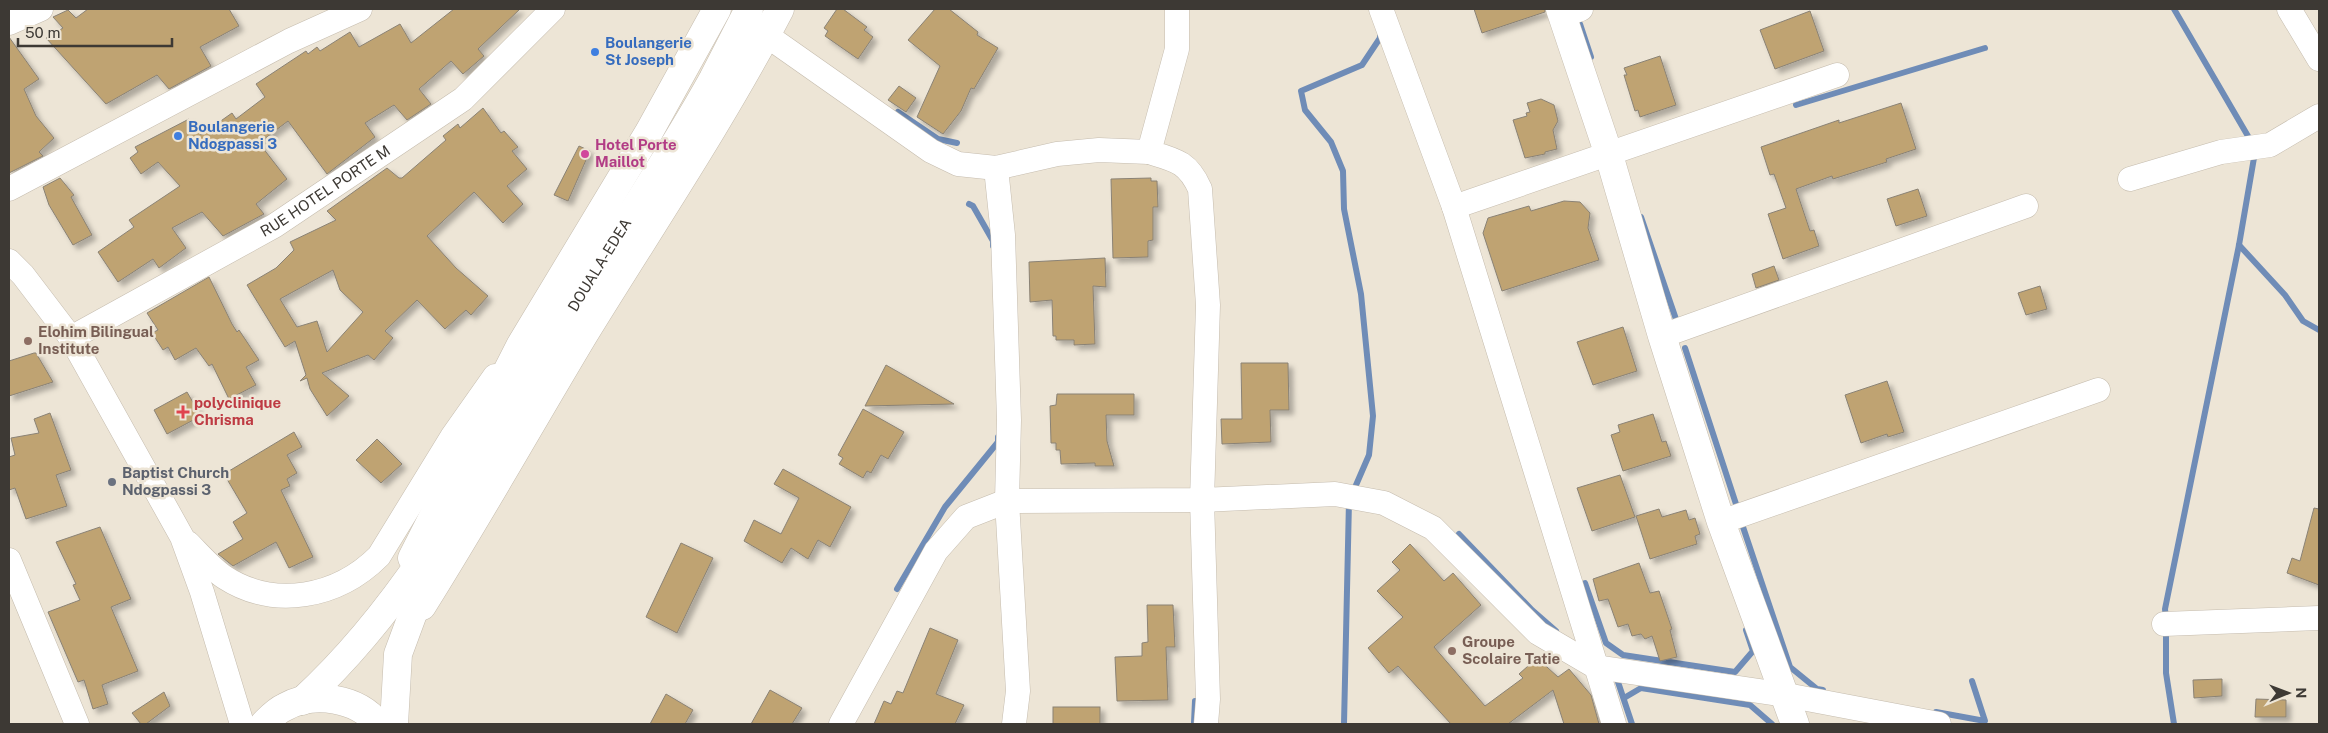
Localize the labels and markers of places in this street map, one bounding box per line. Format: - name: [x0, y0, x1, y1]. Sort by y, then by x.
- place label: Boulangerie St Joseph: [605, 34, 692, 68]
- marker: Boulangerie St Joseph: [589, 46, 601, 58]
- place label: Boulangerie Ndogpassi 3: [188, 118, 277, 152]
- marker: Boulangerie Ndogpassi 3: [172, 130, 184, 142]
- place label: Hotel Porte Maillot: [595, 136, 677, 170]
- marker: Hotel Porte Maillot: [579, 148, 591, 160]
- place label: Elohim Bilingual Institute: [38, 323, 154, 357]
- marker: Elohim Bilingual Institute: [22, 335, 34, 347]
- place label: polyclinique Chrisma: [194, 394, 281, 428]
- marker: polyclinique Chrisma: [176, 405, 190, 419]
- place label: Baptist Church Ndogpassi 3: [122, 464, 229, 498]
- marker: Baptist Church Ndogpassi 3: [106, 476, 118, 488]
- place label: Groupe Scolaire Tatie: [1462, 633, 1560, 667]
- marker: Groupe Scolaire Tatie: [1446, 645, 1458, 657]

